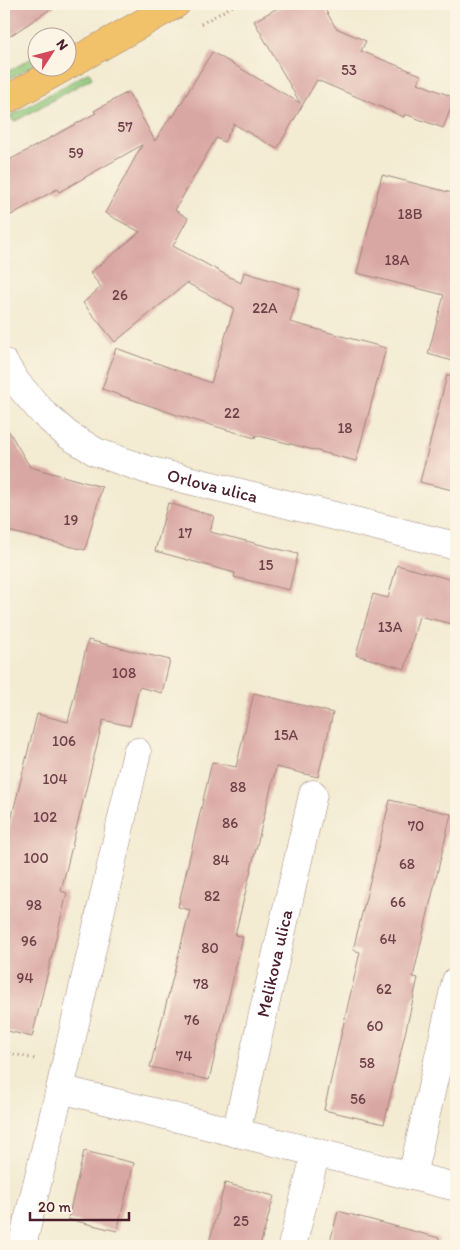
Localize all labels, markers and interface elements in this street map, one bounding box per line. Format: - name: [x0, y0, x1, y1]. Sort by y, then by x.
- north arrow: [28, 28, 78, 78]
- text: N: [52, 36, 72, 53]
- house number: 53: [341, 61, 357, 79]
- house number: 57: [117, 118, 133, 136]
- house number: 59: [68, 144, 84, 162]
- house number: 18B: [398, 205, 423, 223]
- house number: 18A: [385, 251, 410, 269]
- house number: 26: [112, 286, 128, 304]
- house number: 22A: [252, 299, 278, 317]
- house number: 22: [224, 404, 240, 422]
- house number: 18: [337, 419, 353, 437]
- street label: Orlova ulica: [165, 464, 260, 508]
- house number: 19: [64, 511, 79, 529]
- house number: 17: [178, 524, 193, 542]
- house number: 15: [259, 556, 274, 574]
- house number: 13A: [378, 618, 403, 636]
- house number: 108: [112, 664, 136, 682]
- house number: 15A: [274, 726, 299, 744]
- house number: 106: [52, 732, 76, 750]
- house number: 104: [42, 770, 68, 788]
- house number: 88: [230, 778, 246, 796]
- house number: 102: [33, 808, 57, 826]
- house number: 86: [222, 814, 238, 832]
- house number: 70: [408, 817, 424, 835]
- house number: 100: [23, 849, 49, 867]
- house number: 84: [212, 851, 230, 869]
- house number: 68: [399, 855, 415, 873]
- house number: 82: [204, 887, 220, 905]
- house number: 66: [390, 893, 406, 911]
- house number: 98: [26, 896, 42, 914]
- street label: Melikova ulica: [252, 907, 298, 1019]
- house number: 64: [380, 930, 396, 948]
- house number: 96: [21, 932, 37, 950]
- house number: 80: [201, 939, 219, 957]
- house number: 94: [17, 969, 33, 987]
- house number: 78: [193, 975, 209, 993]
- house number: 62: [376, 980, 392, 998]
- house number: 76: [184, 1011, 200, 1029]
- house number: 60: [366, 1017, 384, 1035]
- house number: 74: [176, 1047, 192, 1065]
- house number: 58: [359, 1054, 375, 1072]
- house number: 56: [350, 1090, 366, 1108]
- scale bar: [30, 1190, 129, 1222]
- text: 20 m: [38, 1198, 72, 1216]
- house number: 25: [233, 1212, 249, 1230]

